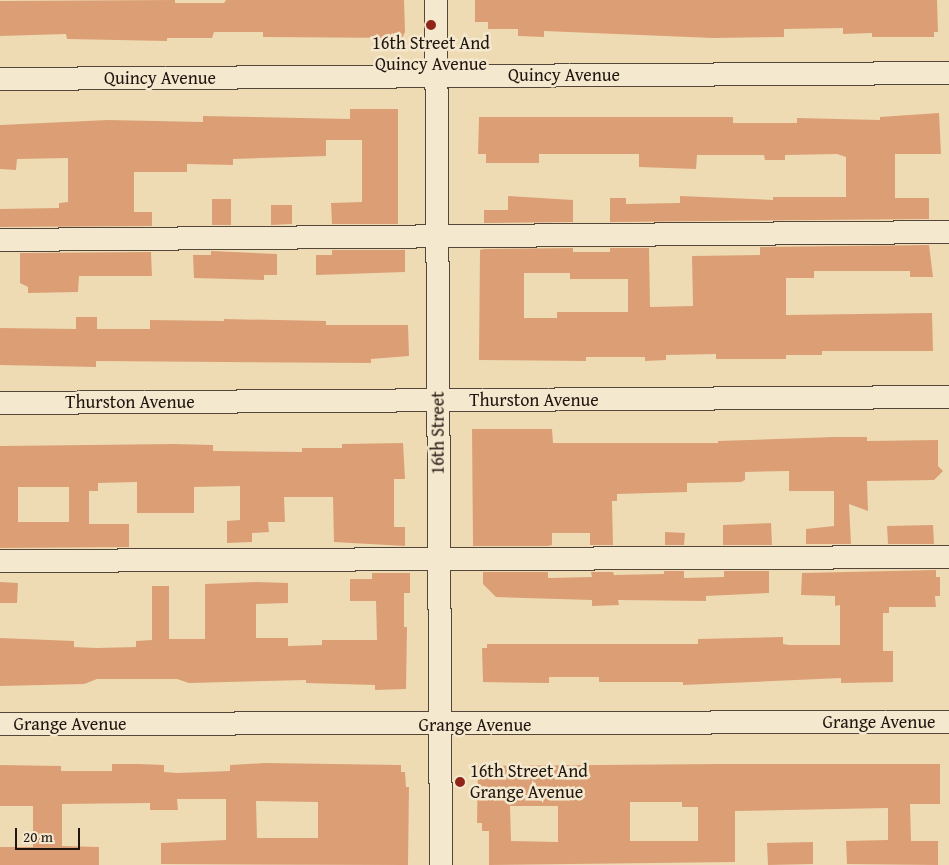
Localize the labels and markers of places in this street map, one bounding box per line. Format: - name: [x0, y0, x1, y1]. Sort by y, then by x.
- marker: 16th Street And Quincy Avenue: [425, 19, 437, 31]
- place label: 16th Street And Quincy Avenue: [372, 33, 490, 76]
- place label: 16th Street And Grange Avenue: [470, 761, 588, 804]
- marker: 16th Street And Grange Avenue: [454, 776, 466, 788]

